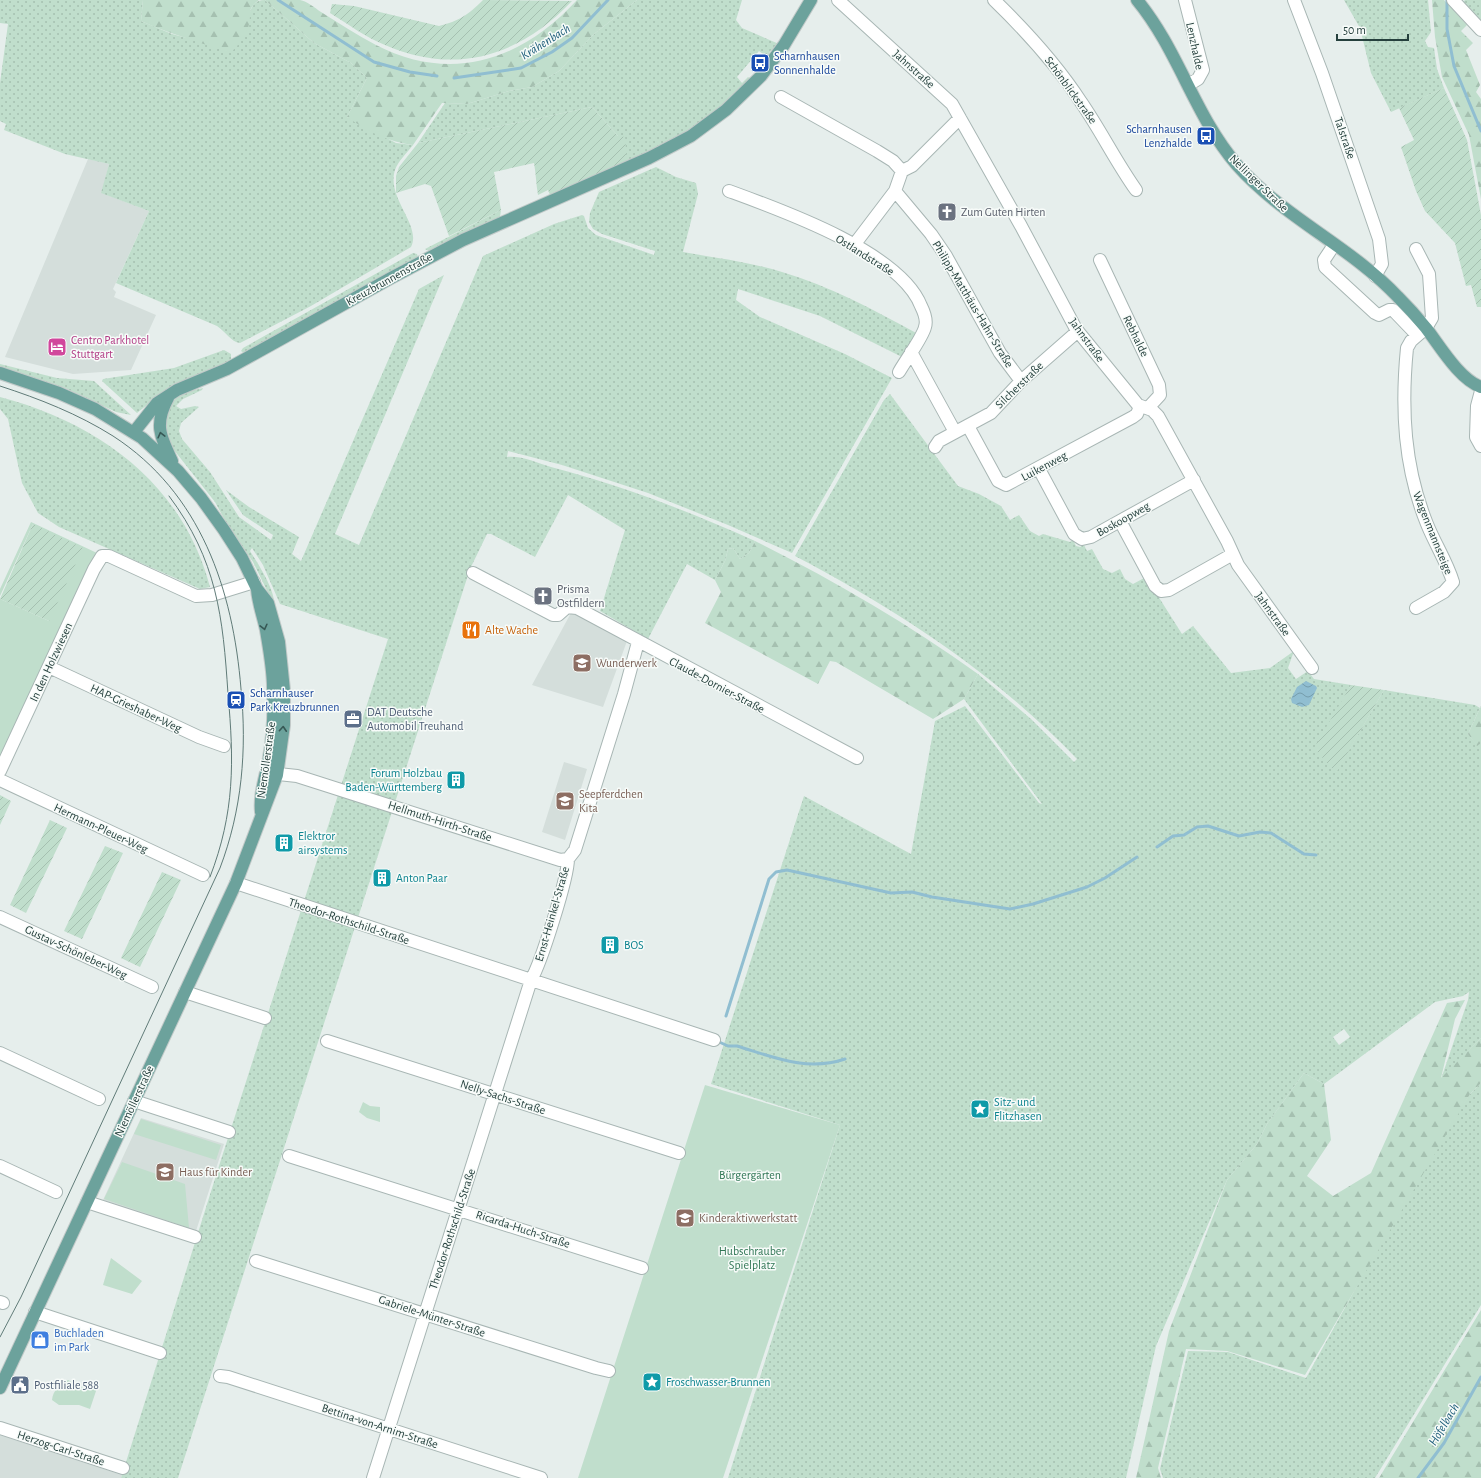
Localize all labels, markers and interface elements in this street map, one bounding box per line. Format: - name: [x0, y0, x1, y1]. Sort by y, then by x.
- scale bar: [1337, 16, 1408, 42]
- street label: Lenzhalde: [1184, 21, 1206, 71]
- water label: Krähenbach: [519, 22, 573, 63]
- text: 50 m: [1343, 24, 1366, 36]
- street label: Jahnstraße: [891, 47, 937, 91]
- place label: Scharnhausen Sonnenhalde: [774, 50, 840, 76]
- bus stop icon: Scharnhausen Sonnenhalde: [749, 52, 771, 74]
- street label: Schönblickstraße: [1043, 54, 1099, 126]
- street label: Talstraße: [1332, 116, 1358, 160]
- place label: Scharnhausen Lenzhalde: [1126, 123, 1192, 149]
- bus stop icon: Scharnhausen Lenzhalde: [1195, 125, 1217, 147]
- street label: Nellinger Straße: [1227, 152, 1291, 214]
- church icon: Zum Guten Hirten: [936, 201, 958, 223]
- place label: Zum Guten Hirten: [961, 206, 1046, 218]
- street label: Ostlandstraße: [834, 232, 896, 278]
- street label: Philipp-Matthäus-Hahn-Straße: [930, 239, 1016, 369]
- street label: Kreuzbrunnenstraße: [344, 250, 434, 308]
- street label: Rebhalde: [1121, 313, 1151, 359]
- street label: Jahnstraße: [1067, 316, 1107, 364]
- place label: Centro Parkhotel Stuttgart: [71, 334, 149, 360]
- hotel icon: Centro Parkhotel Stuttgart: [46, 336, 68, 358]
- street label: Silcherstraße: [993, 359, 1045, 411]
- one-way arrow: [158, 432, 166, 439]
- street label: Luikenweg: [1019, 449, 1069, 483]
- street label: Wagenmannsteige: [1411, 490, 1455, 576]
- street label: Boskoopweg: [1094, 499, 1152, 539]
- place label: Prisma Ostfildern: [557, 583, 604, 609]
- church icon: Prisma Ostfildern: [532, 585, 554, 607]
- street label: Jahnstraße: [1253, 590, 1293, 638]
- restaurant icon: Alte Wache: [460, 619, 482, 641]
- street label: In den Holzwiesen: [27, 621, 75, 703]
- one-way arrow: [260, 623, 268, 630]
- place label: Alte Wache: [485, 624, 538, 636]
- school or university icon: Wunderwerk: [571, 652, 593, 674]
- street label: Claude-Dornier-Straße: [667, 655, 767, 715]
- place label: Wunderwerk: [596, 657, 657, 669]
- street label: HAP-Grieshaber-Weg: [89, 682, 184, 734]
- place label: Scharnhauser Park Kreuzbrunnen: [250, 687, 340, 713]
- station icon: Scharnhauser Park Kreuzbrunnen: [225, 689, 247, 711]
- place label: DAT Deutsche Automobil Treuhand: [367, 706, 463, 732]
- office icon: DAT Deutsche Automobil Treuhand: [342, 708, 364, 730]
- street label: Niemöllerstraße: [255, 721, 277, 799]
- one-way arrow: [279, 726, 288, 732]
- place label: Forum Holzbau Baden-Württemberg: [345, 767, 442, 793]
- building icon: Forum Holzbau Baden-Württemberg: [445, 769, 467, 791]
- place label: Seepferdchen Kita: [579, 788, 643, 814]
- school or university icon: Seepferdchen Kita: [554, 790, 576, 812]
- street label: Hellmuth-Hirth-Straße: [387, 799, 493, 843]
- street label: Hermann-Pleuer-Weg: [52, 801, 150, 855]
- place label: Elektror airsystems: [298, 830, 348, 857]
- building icon: Elektror airsystems: [273, 832, 295, 854]
- street label: Ernst-Heinkel-Straße: [533, 865, 571, 963]
- building icon: Anton Paar: [371, 867, 393, 889]
- place label: Anton Paar: [396, 872, 448, 884]
- street label: Theodor-Rothschild-Straße: [287, 896, 411, 946]
- street label: Gustav-Schönleber-Weg: [23, 923, 129, 981]
- building icon: BOS: [599, 934, 621, 956]
- place label: BOS: [624, 939, 644, 951]
- street label: Niemöllerstraße: [112, 1063, 156, 1139]
- street label: Nelly-Sachs-Straße: [459, 1078, 547, 1117]
- place label: Sitz- und Flitzhasen: [994, 1096, 1042, 1122]
- place icon: Sitz- und Flitzhasen: [969, 1098, 991, 1120]
- school or university icon: Haus für Kinder: [154, 1161, 176, 1183]
- place label: Haus für Kinder: [179, 1166, 252, 1178]
- street label: Theodor-Rothschild-Straße: [427, 1167, 477, 1291]
- park label: Bürgergärten: [719, 1169, 781, 1181]
- school or university icon: Kinderaktivwerkstatt: [674, 1207, 696, 1229]
- street label: Ricarda-Huch-Straße: [474, 1208, 572, 1250]
- place label: Kinderaktivwerkstatt: [699, 1212, 797, 1224]
- park label: Hubschrauber Spielplatz: [719, 1245, 785, 1271]
- street label: Gabriele-Münter-Straße: [377, 1293, 487, 1339]
- place label: Buchladen im Park: [54, 1327, 104, 1353]
- shop icon: Buchladen im Park: [29, 1329, 51, 1351]
- place icon: Froschwasser-Brunnen: [641, 1371, 663, 1393]
- public building icon: Postfiliale 588: [9, 1374, 31, 1396]
- place label: Froschwasser-Brunnen: [666, 1376, 770, 1388]
- place label: Postfiliale 588: [34, 1379, 99, 1391]
- water label: Höfelbach: [1427, 1401, 1462, 1448]
- street label: Bettina-von-Arnim-Straße: [320, 1402, 440, 1450]
- street label: Herzog-Carl-Straße: [16, 1428, 106, 1468]

